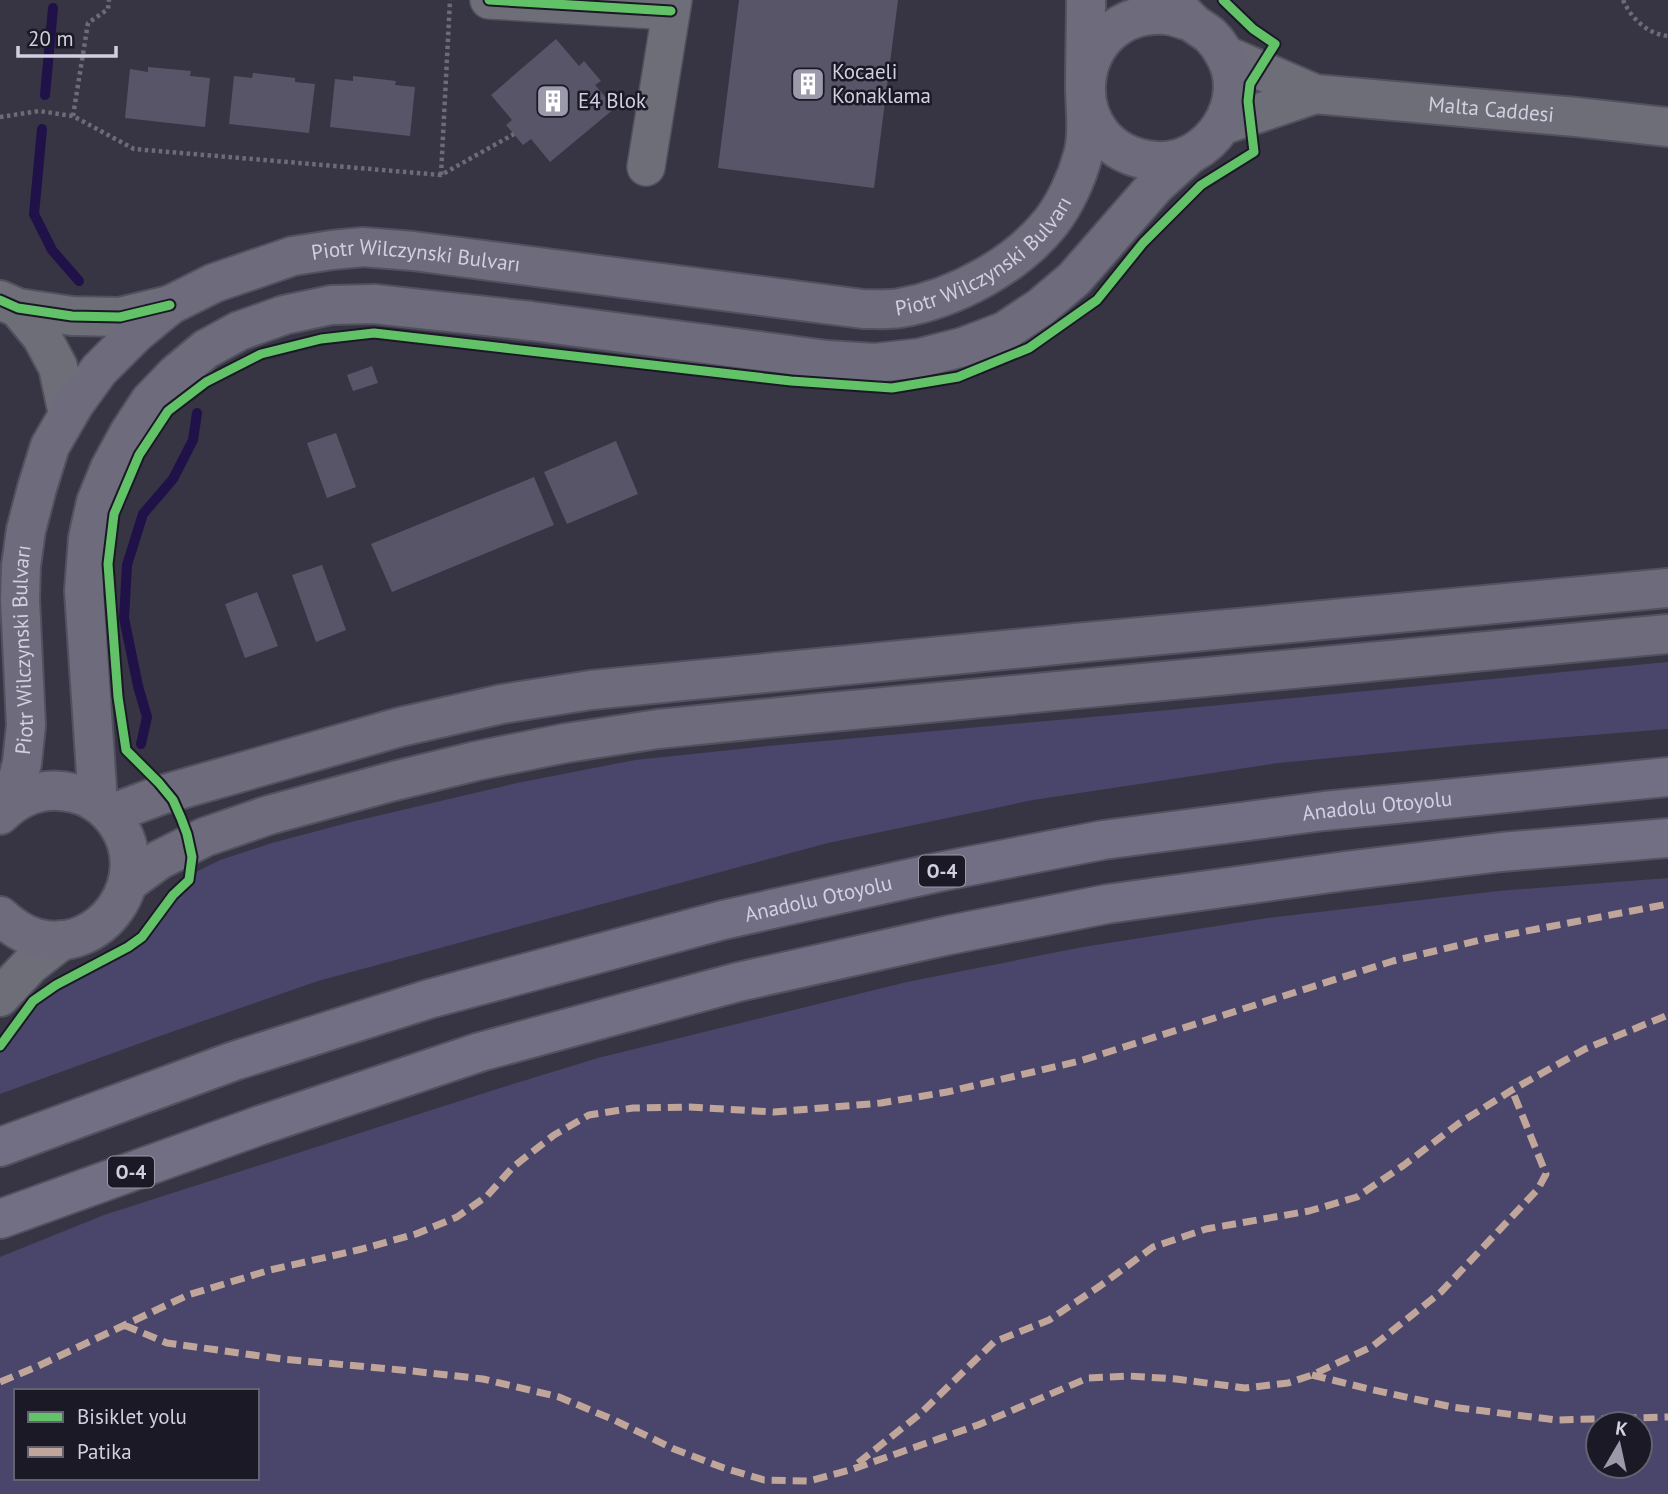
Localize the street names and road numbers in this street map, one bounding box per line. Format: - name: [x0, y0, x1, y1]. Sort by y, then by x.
- street label: Malta Caddesi: [1427, 90, 1555, 128]
- street label: Piotr Wilczynski Bulvarı: [893, 192, 1077, 322]
- street label: Piotr Wilczynski Bulvarı: [309, 233, 522, 278]
- street label: Piotr Wilczynski Bulvarı: [6, 543, 39, 756]
- street label: Anadolu Otoyolu: [1301, 784, 1453, 827]
- road number: O-4: [919, 856, 965, 886]
- street label: Anadolu Otoyolu: [742, 869, 895, 928]
- road number: O-4: [108, 1156, 154, 1188]

